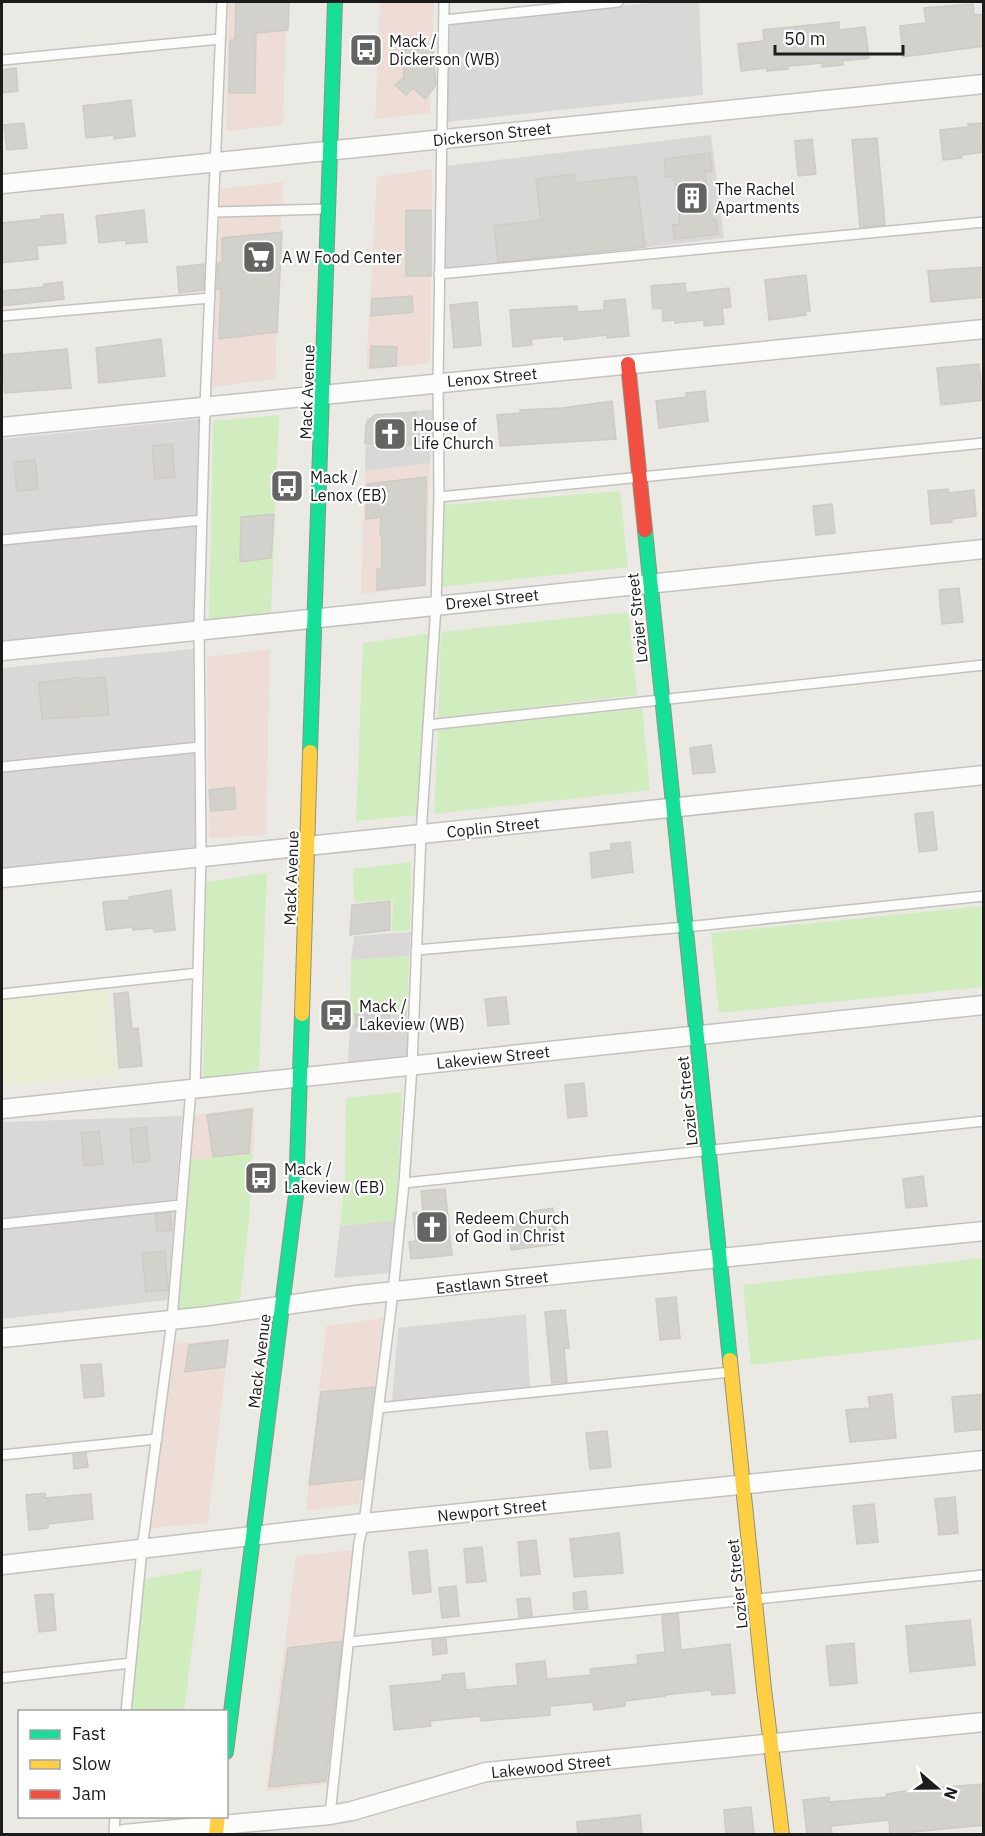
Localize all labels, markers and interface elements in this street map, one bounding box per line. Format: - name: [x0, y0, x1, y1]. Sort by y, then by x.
- scale bar: [775, 18, 902, 56]
- text: 50 m: [784, 27, 826, 50]
- place label: Mack / Dickerson (WB): [389, 31, 500, 69]
- bus stop icon: Mack / Dickerson (WB): [348, 32, 384, 68]
- street label: Dickerson Street: [432, 118, 552, 150]
- place label: The Rachel Apartments: [715, 179, 800, 217]
- building icon: The Rachel Apartments: [674, 180, 710, 216]
- supermarket icon: A W Food Center: [241, 239, 277, 275]
- place label: A W Food Center: [282, 247, 402, 267]
- street label: Mack Avenue: [295, 344, 319, 440]
- street label: Lenox Street: [446, 363, 538, 391]
- place label: House of Life Church: [413, 415, 494, 453]
- church icon: House of Life Church: [372, 416, 408, 452]
- place label: Mack / Lenox (EB): [310, 467, 387, 505]
- bus stop icon: Mack / Lenox (EB): [269, 468, 305, 504]
- street label: Lozier Street: [622, 572, 652, 664]
- street label: Drexel Street: [444, 584, 540, 614]
- street label: Coplin Street: [446, 812, 540, 842]
- street label: Mack Avenue: [279, 830, 303, 926]
- place label: Mack / Lakeview (WB): [359, 996, 465, 1034]
- bus stop icon: Mack / Lakeview (WB): [318, 997, 354, 1033]
- street label: Lakeview Street: [435, 1041, 551, 1073]
- street label: Lozier Street: [672, 1055, 702, 1147]
- place label: Mack / Lakeview (EB): [284, 1159, 385, 1197]
- bus stop icon: Mack / Lakeview (EB): [243, 1160, 279, 1196]
- place label: Redeem Church of God in Christ: [455, 1208, 569, 1246]
- church icon: Redeem Church of God in Christ: [414, 1209, 450, 1245]
- street label: Eastlawn Street: [435, 1266, 549, 1298]
- street label: Mack Avenue: [243, 1312, 275, 1409]
- street label: Newport Street: [436, 1494, 548, 1526]
- street label: Lozier Street: [722, 1538, 752, 1630]
- legend: [18, 1710, 228, 1818]
- text: Fast: [72, 1722, 106, 1745]
- street label: Lakewood Street: [490, 1750, 612, 1782]
- text: Slow: [72, 1752, 111, 1775]
- north arrow: [907, 1758, 967, 1818]
- text: Jam: [72, 1782, 107, 1805]
- text: N: [940, 1784, 962, 1802]

